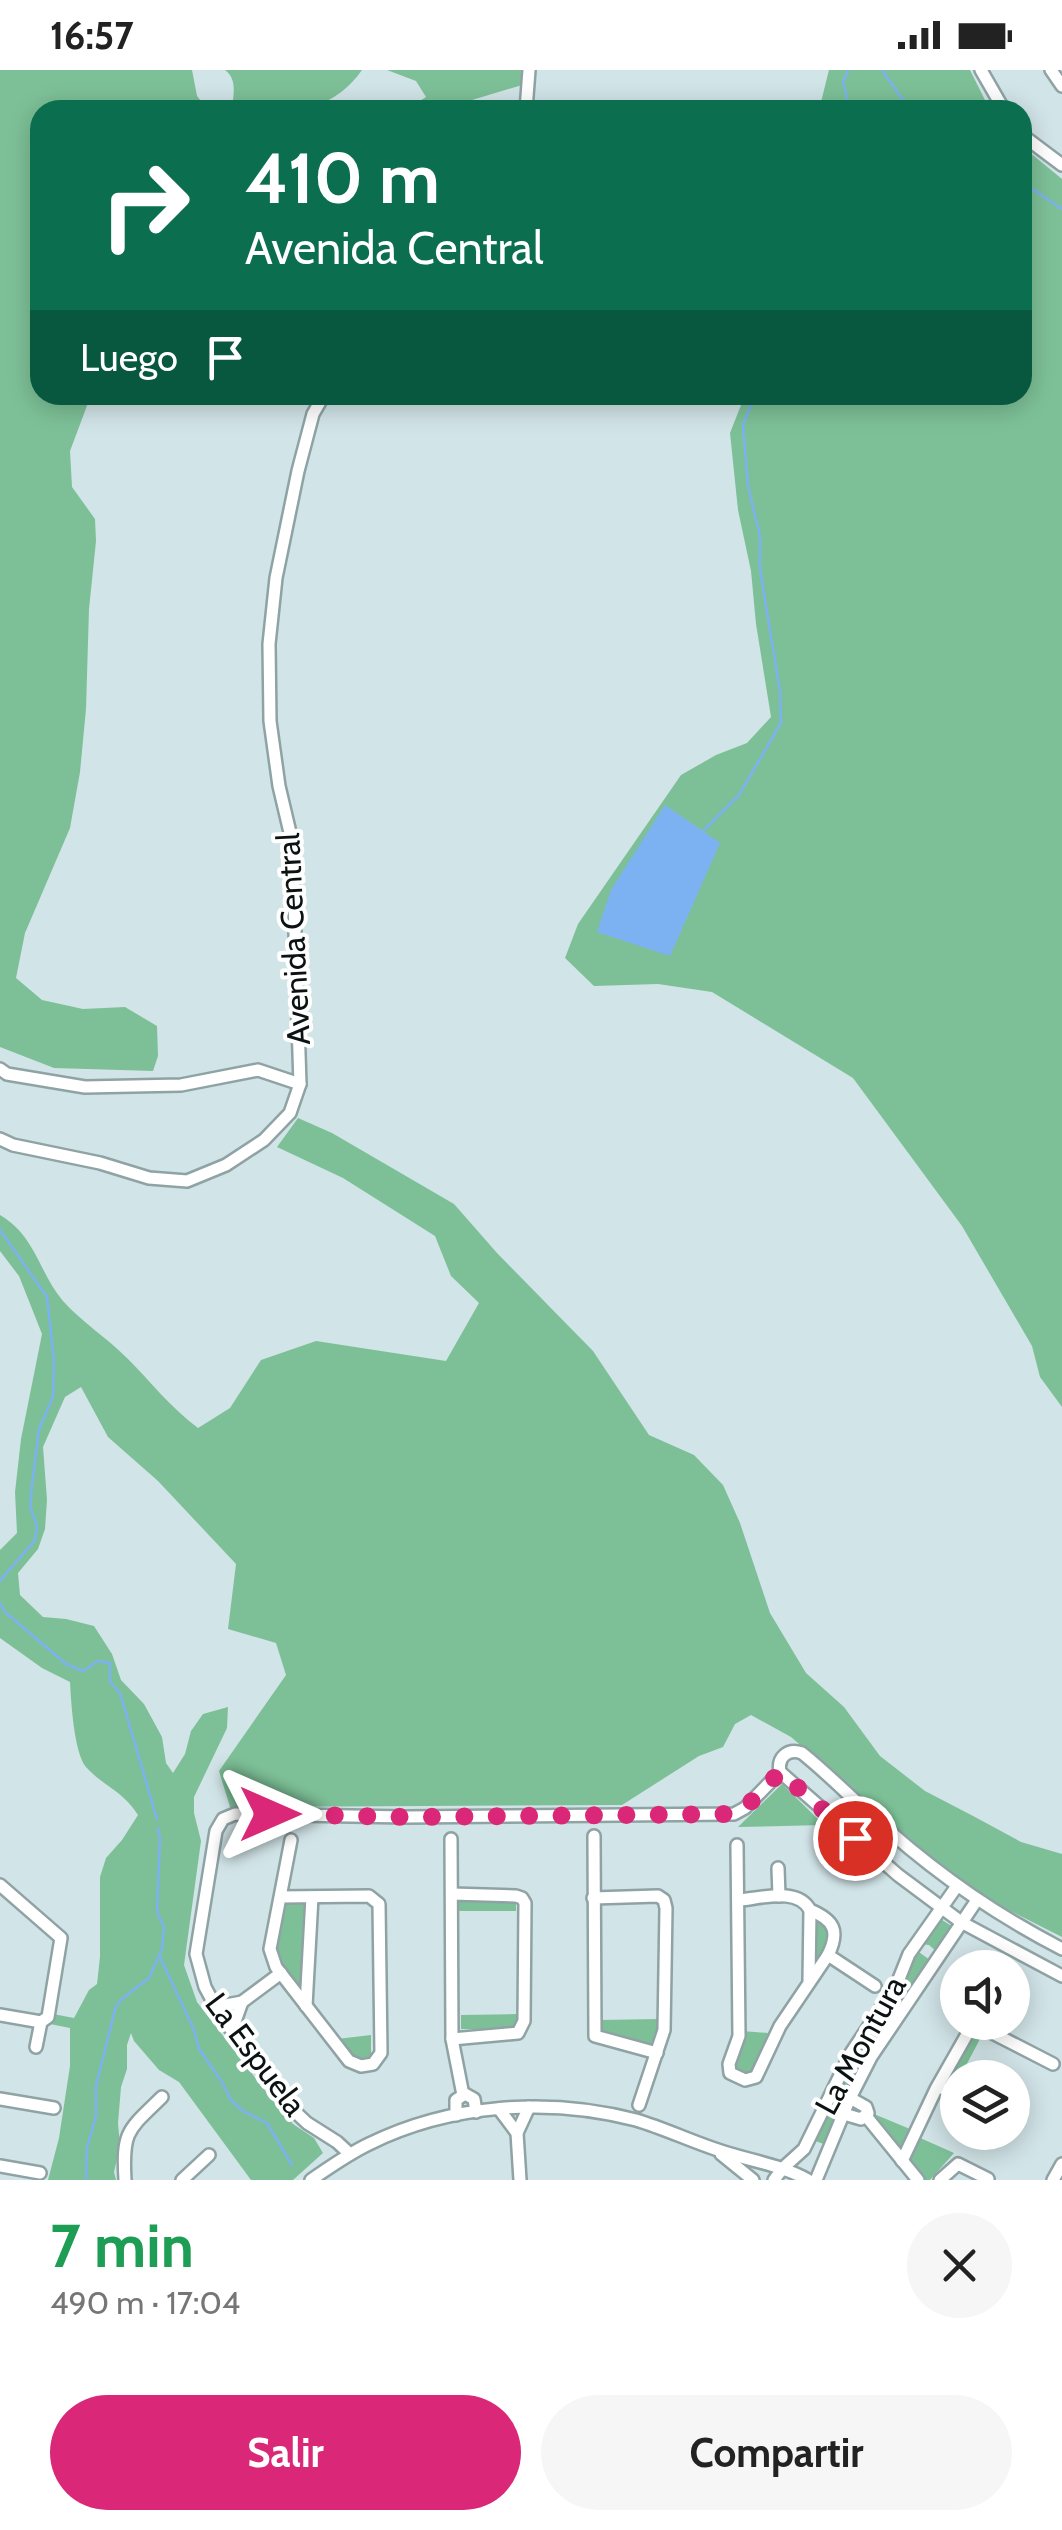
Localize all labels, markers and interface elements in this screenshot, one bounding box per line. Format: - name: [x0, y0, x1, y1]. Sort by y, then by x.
- text: 16:57: [50, 12, 134, 59]
- text: 410 m: [245, 135, 440, 221]
- icon: right: [80, 140, 210, 270]
- text: Avenida Central: [245, 221, 544, 275]
- icon: arrive: [198, 330, 253, 385]
- text: Luego: [80, 334, 178, 381]
- street label: Avenida Central: [268, 832, 318, 1046]
- position arrow: [218, 1762, 322, 1866]
- pin: [813, 1796, 898, 1881]
- icon: arrive: [828, 1811, 883, 1866]
- map controls: [940, 1950, 1030, 2150]
- button: sound: [940, 1950, 1030, 2040]
- street label: La Montura: [806, 1968, 914, 2121]
- street label: La Espuela: [197, 1985, 315, 2123]
- button: layers: [940, 2060, 1030, 2150]
- text: 7 min: [50, 2209, 194, 2282]
- button: close: [907, 2213, 1012, 2318]
- text: 490 m · 17:04: [50, 2283, 240, 2322]
- button: Salir: [50, 2395, 521, 2510]
- button: Compartir: [541, 2395, 1012, 2510]

